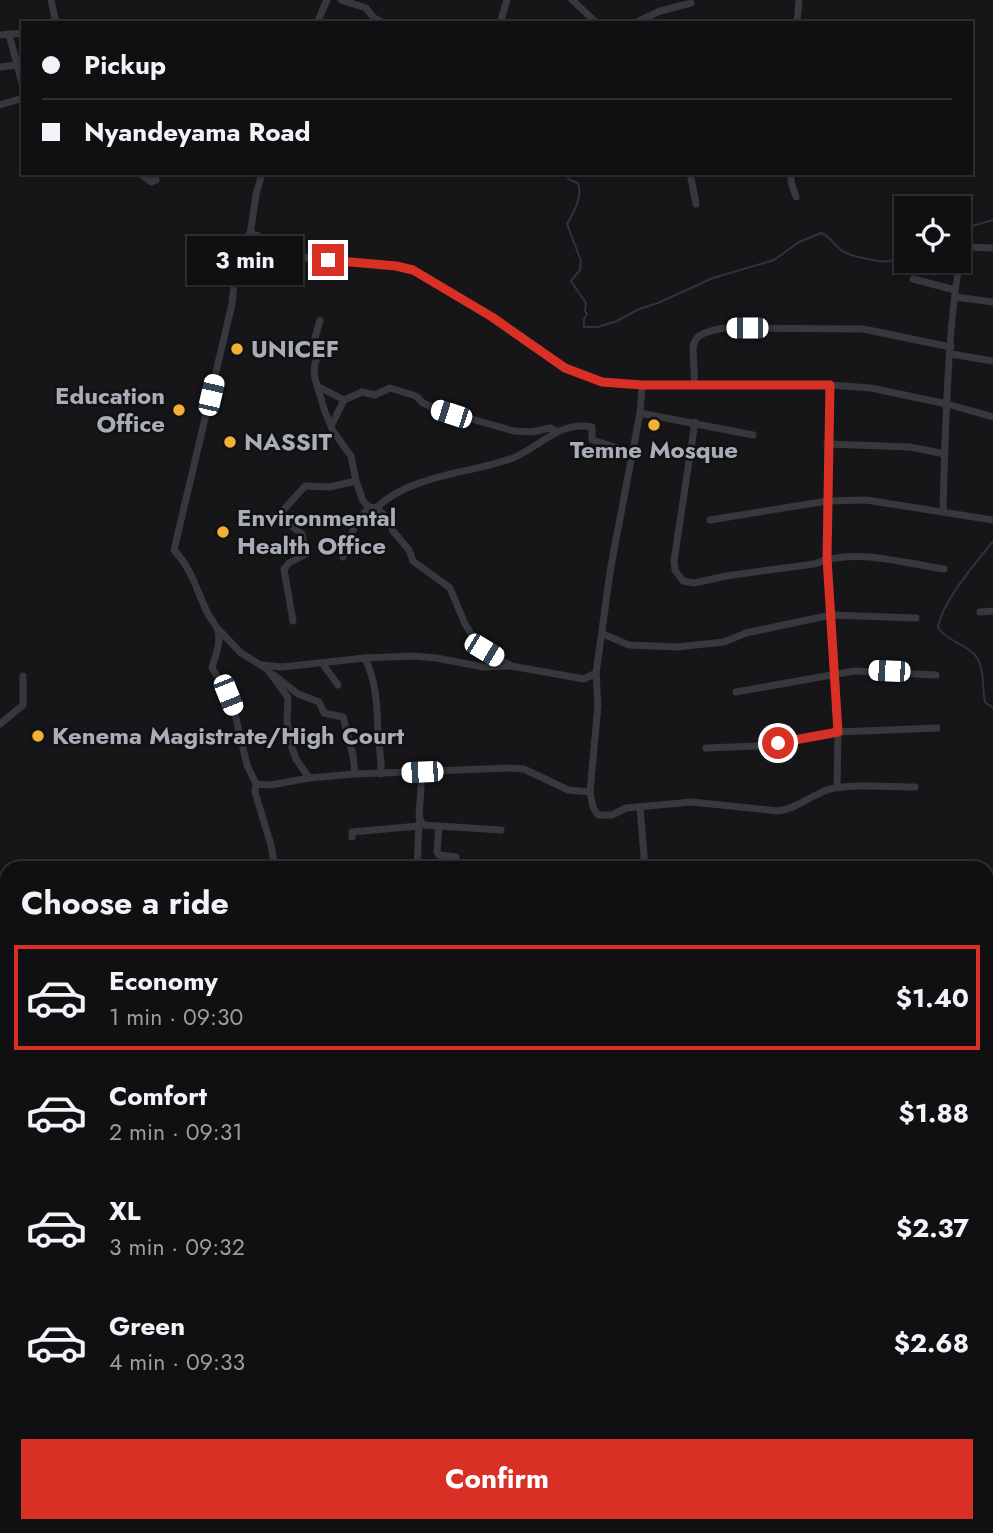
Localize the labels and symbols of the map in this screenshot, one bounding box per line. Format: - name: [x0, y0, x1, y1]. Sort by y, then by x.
- callout: 3 min: [188, 236, 304, 284]
- route end: [312, 244, 344, 276]
- car: [727, 318, 769, 339]
- place label: UNICEF: [251, 331, 339, 366]
- marker: UNICEF: [229, 341, 245, 357]
- car: [197, 372, 226, 418]
- place label: Education Office: [55, 378, 165, 441]
- car: [428, 398, 475, 430]
- marker: Education Office: [171, 402, 187, 418]
- marker: Temne Mosque: [646, 417, 662, 433]
- place label: NASSIT: [244, 424, 332, 459]
- place label: Temne Mosque: [570, 432, 738, 467]
- marker: NASSIT: [222, 434, 238, 450]
- place label: Environmental Health Office: [237, 500, 396, 563]
- marker: Environmental Health Office: [215, 524, 231, 540]
- car: [461, 630, 508, 670]
- car: [868, 660, 911, 682]
- car: [211, 672, 246, 718]
- place label: Kenema Magistrate/High Court: [52, 718, 405, 753]
- route start: [762, 727, 794, 759]
- marker: Kenema Magistrate/High Court: [30, 728, 46, 744]
- car: [401, 761, 444, 783]

